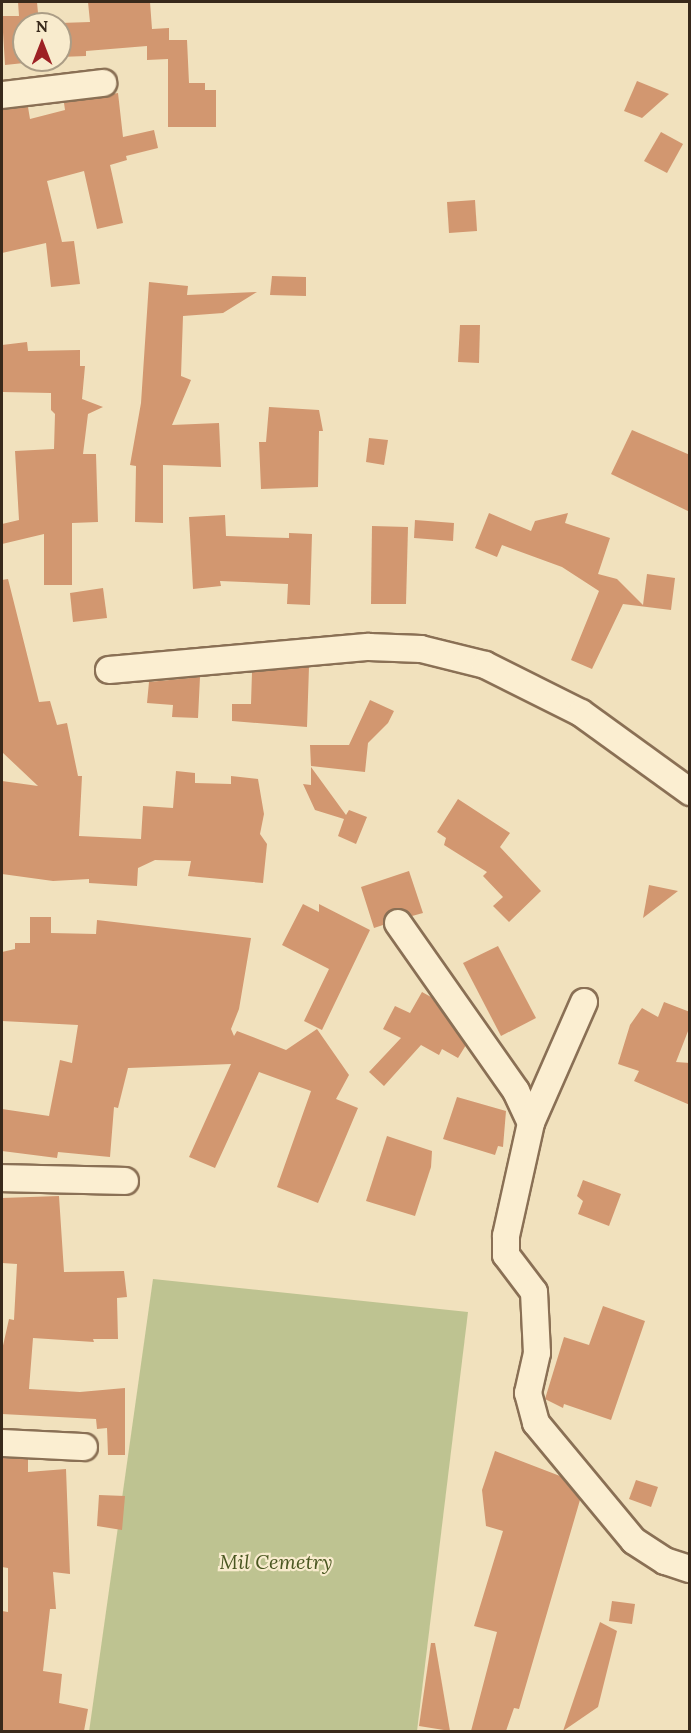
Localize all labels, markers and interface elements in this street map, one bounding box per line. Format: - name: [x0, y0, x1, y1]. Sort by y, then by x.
- north arrow: [12, 12, 72, 72]
- text: N: [36, 16, 48, 36]
- park label: Mil Cemetry: [220, 1549, 332, 1573]

